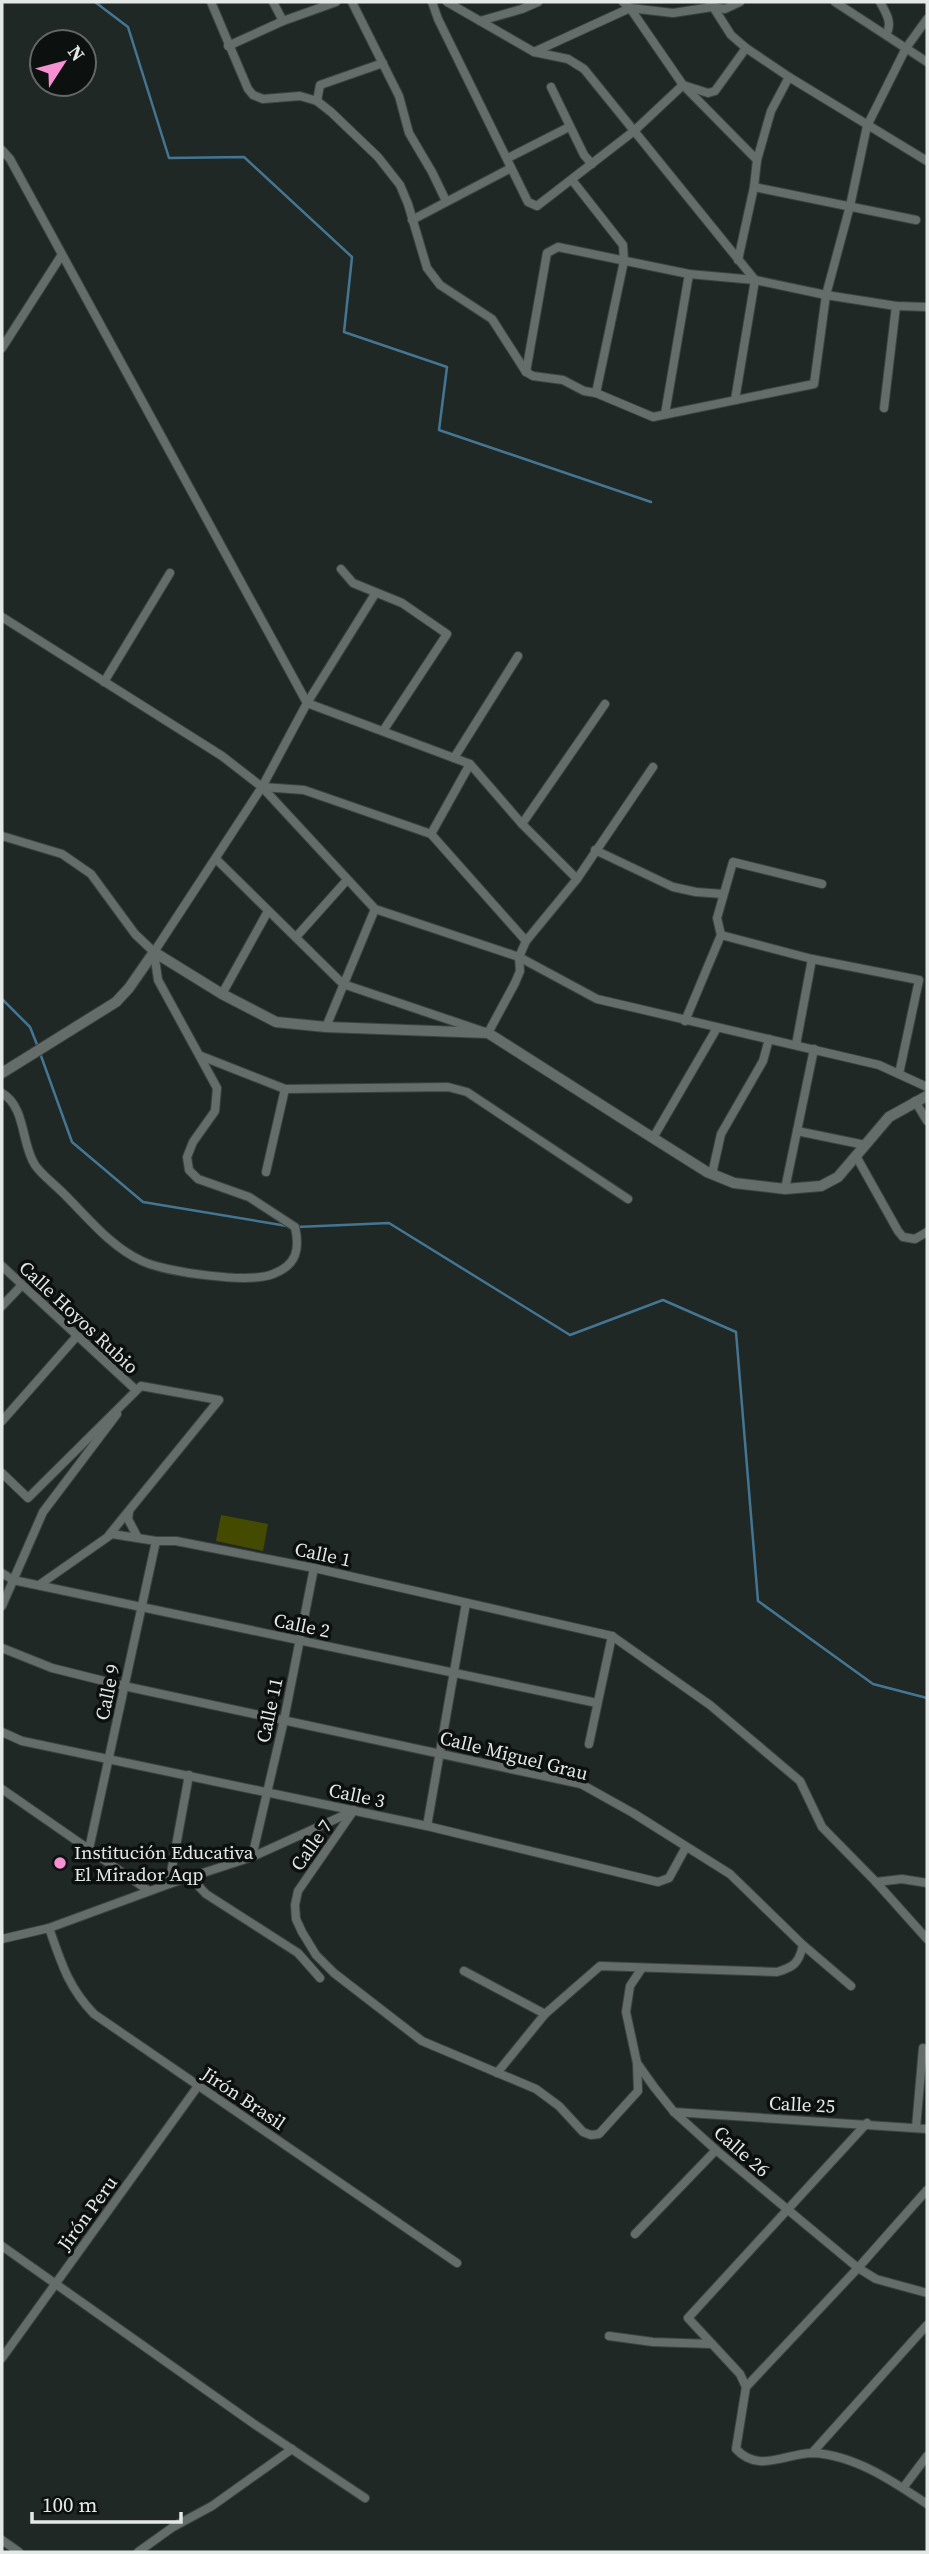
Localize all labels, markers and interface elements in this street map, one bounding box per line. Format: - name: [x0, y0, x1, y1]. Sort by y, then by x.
- north arrow: [28, 28, 98, 98]
- text: N: [62, 40, 91, 66]
- street label: Calle Hoyos Rubio: [14, 1255, 144, 1379]
- street label: Calle 1: [293, 1535, 353, 1573]
- street label: Calle 2: [272, 1606, 332, 1644]
- street label: Calle 9: [88, 1662, 126, 1722]
- street label: Calle 11: [249, 1675, 289, 1745]
- street label: Calle Miguel Grau: [437, 1724, 591, 1786]
- street label: Calle 3: [327, 1776, 387, 1814]
- street label: Calle 7: [284, 1814, 338, 1876]
- place label: Institución Educativa El Mirador Aqp: [74, 1839, 254, 1887]
- marker: Institución Educativa El Mirador Aqp: [52, 1855, 68, 1871]
- street label: Jirón Brasil: [196, 2060, 291, 2136]
- street label: Calle 25: [768, 2089, 836, 2119]
- street label: Calle 26: [709, 2120, 775, 2182]
- street label: Jirón Peru: [50, 2170, 123, 2256]
- scale bar: [32, 2480, 180, 2524]
- text: 100 m: [42, 2490, 97, 2519]

